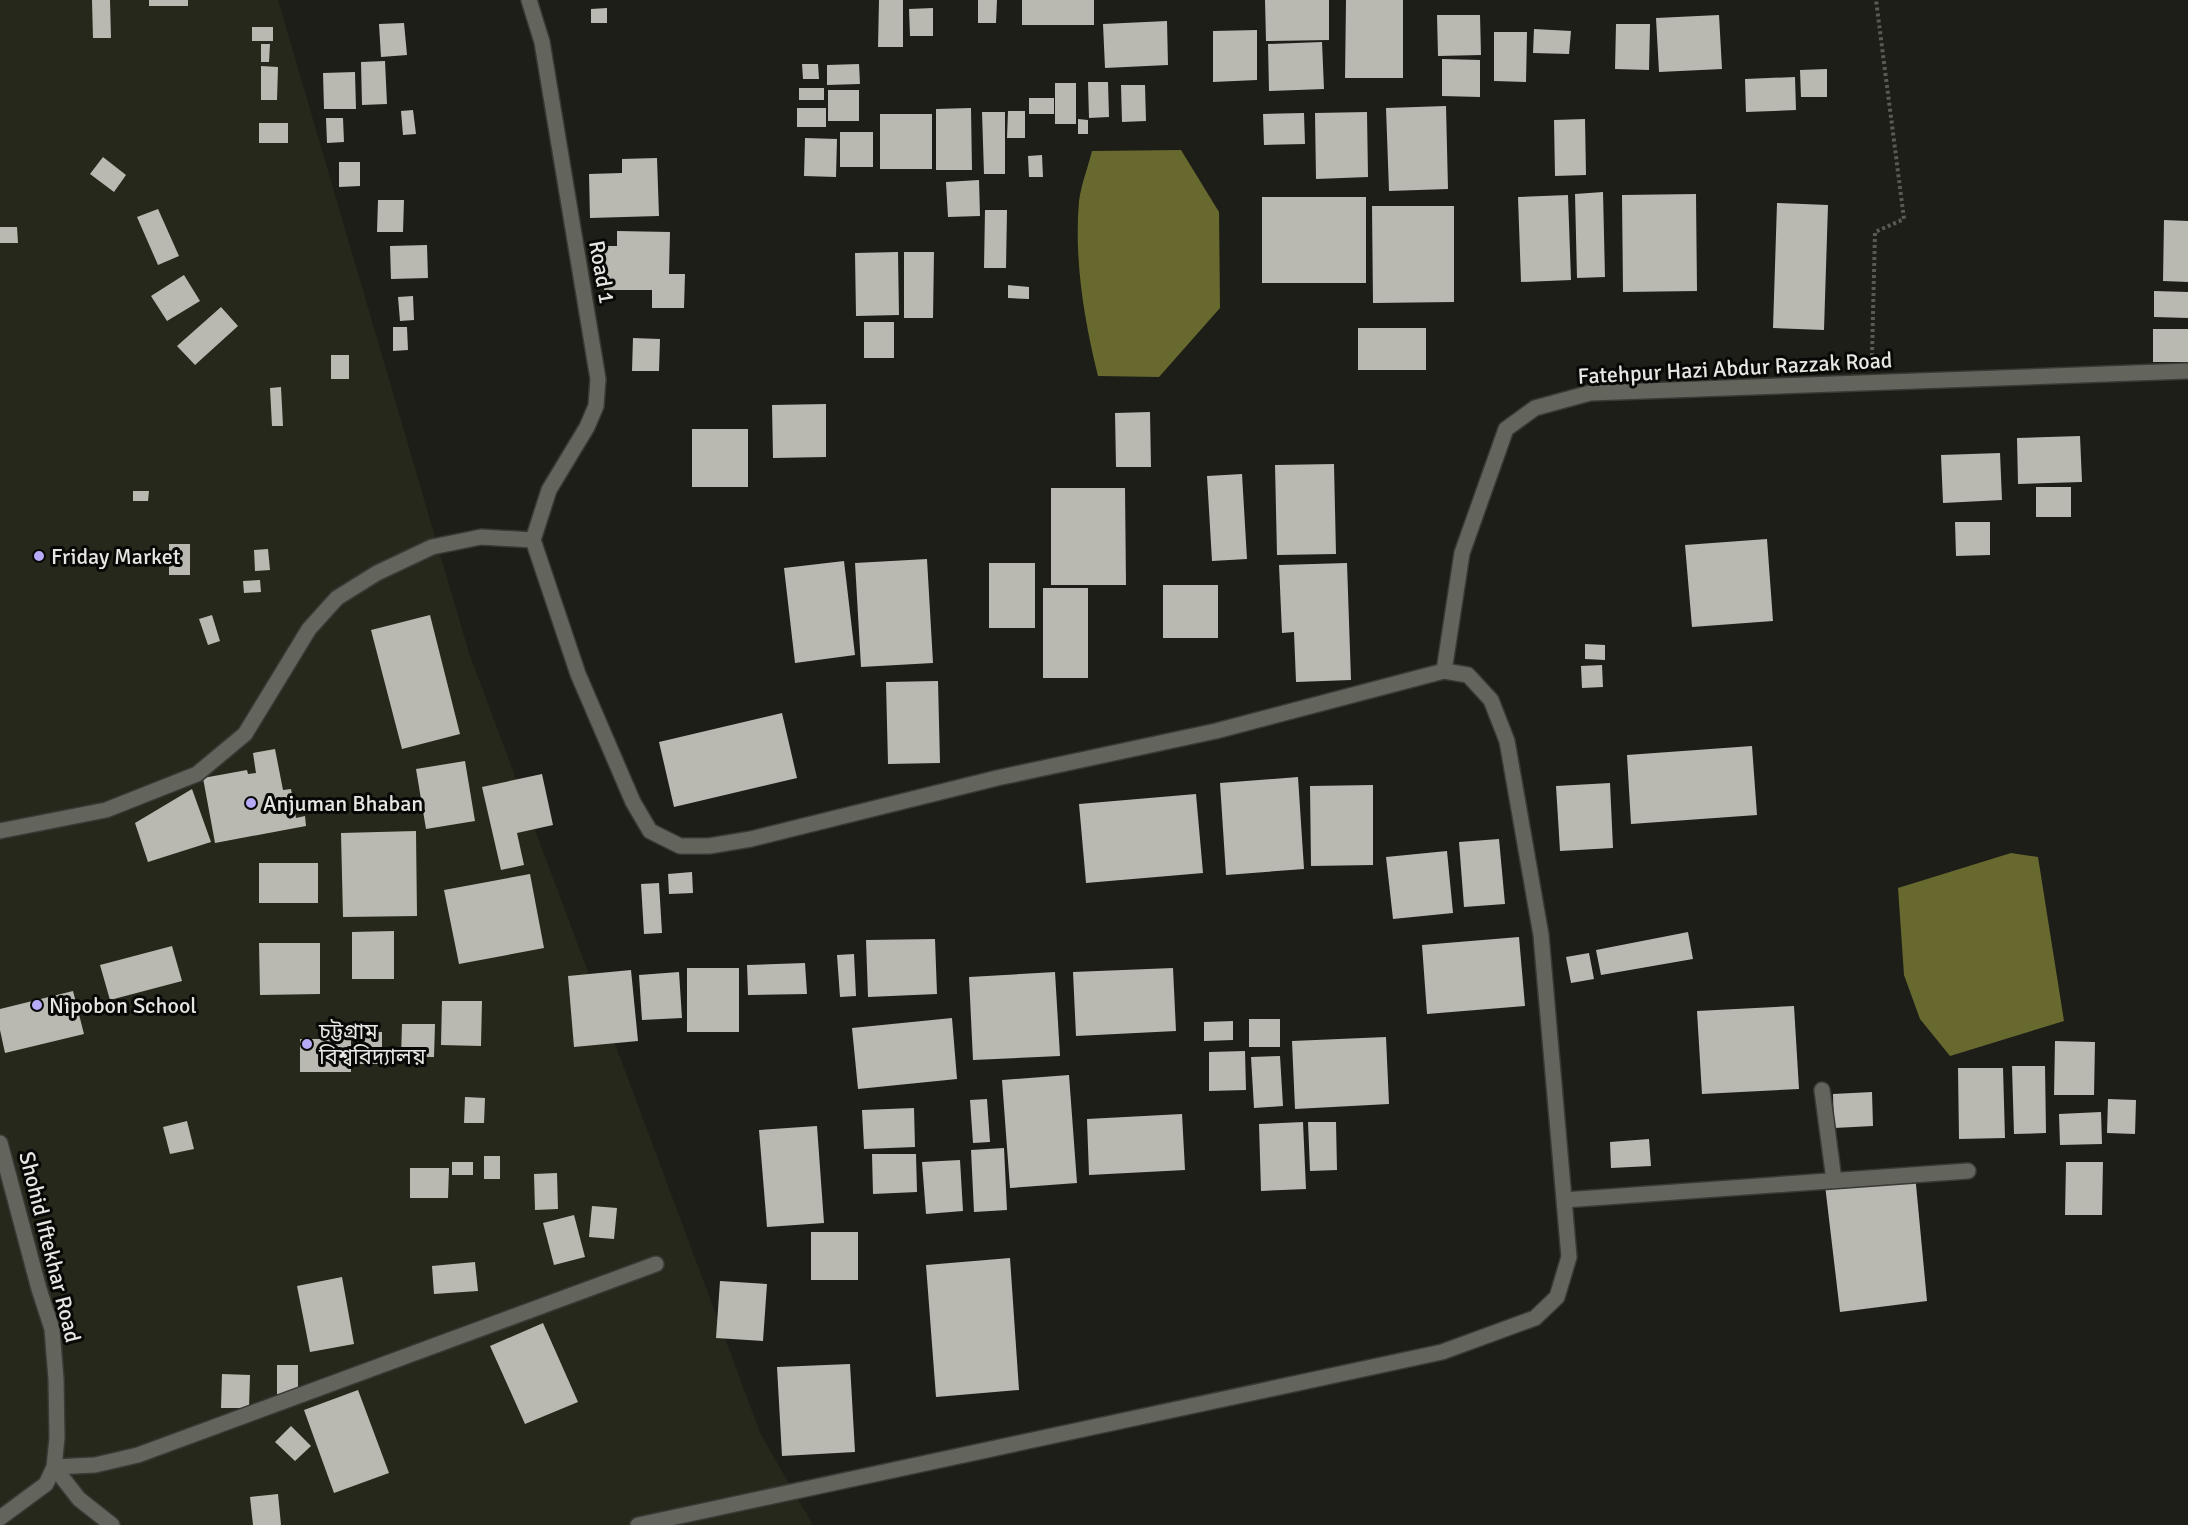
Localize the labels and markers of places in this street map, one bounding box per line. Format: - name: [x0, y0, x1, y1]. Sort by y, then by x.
- place label: Friday Market: [51, 543, 181, 570]
- marker: Friday Market: [32, 549, 46, 563]
- place label: Anjuman Bhaban: [263, 790, 423, 817]
- marker: Anjuman Bhaban: [244, 796, 258, 810]
- place label: Nipobon School: [49, 992, 197, 1019]
- marker: Nipobon School: [30, 998, 44, 1012]
- place label: চট্টগ্রাম বিশ্ববিদ্যালয়: [318, 1018, 426, 1070]
- marker: চট্টগ্রাম বিশ্ববিদ্যালয়: [300, 1037, 314, 1051]

